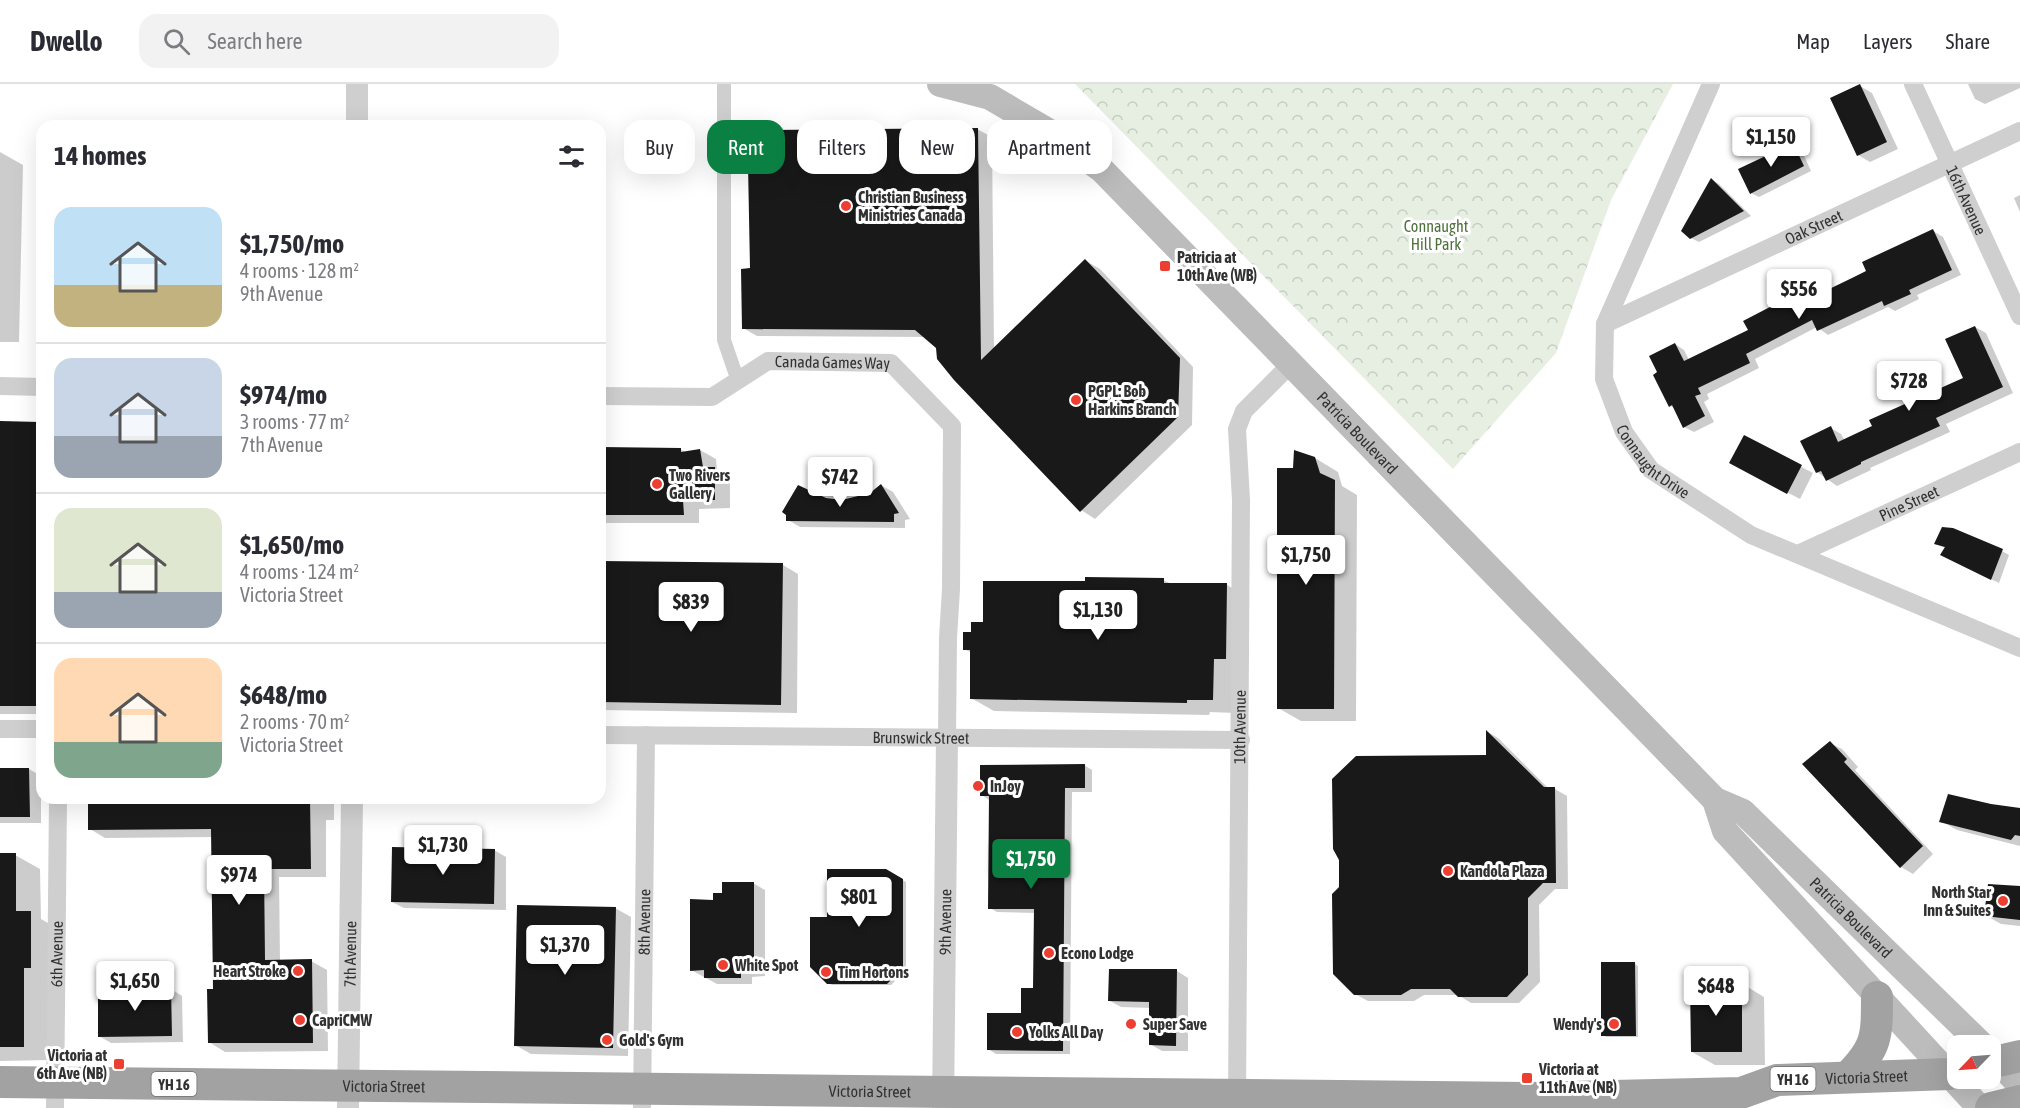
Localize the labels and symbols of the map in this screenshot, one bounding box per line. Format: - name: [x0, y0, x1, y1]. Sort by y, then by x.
- pin: $1,150: [1722, 117, 1820, 168]
- street label: 16th Avenue: [1943, 163, 1990, 238]
- place label: Christian Business Ministries Canada: [858, 188, 964, 224]
- marker: Christian Business Ministries Canada: [839, 199, 853, 213]
- street label: Oak Street: [1782, 206, 1845, 248]
- park label: Connaught Hill Park: [1404, 217, 1469, 253]
- place label: Patricia at 10th Ave (WB): [1177, 248, 1257, 284]
- marker: Patricia at 10th Ave (WB): [1158, 259, 1172, 273]
- pin: $556: [1763, 269, 1835, 320]
- street label: Canada Games Way: [775, 352, 890, 373]
- pin: $728: [1873, 361, 1945, 412]
- place label: PGPL: Bob Harkins Branch: [1088, 382, 1177, 418]
- street label: Patricia Boulevard: [1314, 388, 1402, 477]
- marker: PGPL: Bob Harkins Branch: [1069, 393, 1083, 407]
- street label: Connaught Drive: [1613, 422, 1693, 502]
- pin: $742: [804, 457, 876, 508]
- place label: Two Rivers Gallery: [669, 466, 731, 502]
- marker: Two Rivers Gallery: [650, 477, 664, 491]
- street label: Pine Street: [1876, 481, 1942, 525]
- pin: $1,750: [1257, 535, 1355, 586]
- pin: $839: [655, 582, 727, 633]
- pin: $1,130: [1049, 590, 1147, 641]
- street label: 10th Avenue: [1230, 690, 1249, 764]
- street label: Brunswick Street: [872, 728, 970, 747]
- place label: InJoy: [990, 777, 1021, 795]
- marker: InJoy: [971, 779, 985, 793]
- pin: $1,730: [394, 825, 492, 876]
- pin: $1,750: [982, 839, 1080, 890]
- pin: $974: [203, 855, 275, 906]
- place label: Kandola Plaza: [1460, 862, 1544, 880]
- marker: Kandola Plaza: [1441, 864, 1455, 878]
- street label: Patricia Boulevard: [1806, 873, 1896, 961]
- pin: $801: [823, 877, 895, 928]
- place label: North Star Inn & Suites: [1923, 883, 1991, 919]
- street label: 8th Avenue: [635, 889, 653, 955]
- street label: 9th Avenue: [936, 889, 954, 955]
- marker: North Star Inn & Suites: [1996, 894, 2010, 908]
- street label: 6th Avenue: [47, 921, 66, 987]
- street label: 7th Avenue: [341, 921, 359, 987]
- pin: $1,370: [516, 925, 614, 976]
- place label: Econo Lodge: [1061, 944, 1134, 962]
- marker: Econo Lodge: [1042, 946, 1056, 960]
- place label: White Spot: [734, 956, 799, 974]
- marker: White Spot: [716, 958, 730, 972]
- pin: $1,650: [86, 961, 184, 1012]
- place label: Heart Stroke: [213, 962, 286, 980]
- place label: Tim Hortons: [838, 963, 909, 981]
- marker: Heart Stroke: [291, 964, 305, 978]
- marker: Tim Hortons: [819, 965, 833, 979]
- pin: $648: [1680, 966, 1752, 1017]
- place label: CapriCMW: [312, 1011, 373, 1029]
- marker: CapriCMW: [293, 1013, 307, 1027]
- place label: Super Save: [1143, 1015, 1207, 1033]
- place label: Wendy's: [1552, 1015, 1602, 1033]
- marker: Super Save: [1124, 1017, 1138, 1031]
- marker: Wendy's: [1607, 1017, 1621, 1031]
- place label: Yolks All Day: [1028, 1023, 1104, 1041]
- marker: Yolks All Day: [1010, 1025, 1024, 1039]
- place label: Gold's Gym: [619, 1031, 684, 1049]
- marker: Gold's Gym: [600, 1033, 614, 1047]
- north arrow: [1947, 1035, 2001, 1089]
- place label: Victoria at 6th Ave (NB): [36, 1046, 107, 1082]
- marker: Victoria at 6th Ave (NB): [112, 1057, 126, 1071]
- place label: Victoria at 11th Ave (NB): [1538, 1060, 1617, 1096]
- street label: Victoria Street: [1825, 1066, 1909, 1087]
- road number: YH 16: [1770, 1067, 1816, 1091]
- marker: Victoria at 11th Ave (NB): [1520, 1071, 1534, 1085]
- road number: YH 16: [152, 1072, 196, 1096]
- street label: Victoria Street: [343, 1077, 426, 1095]
- street label: Victoria Street: [829, 1082, 912, 1101]

